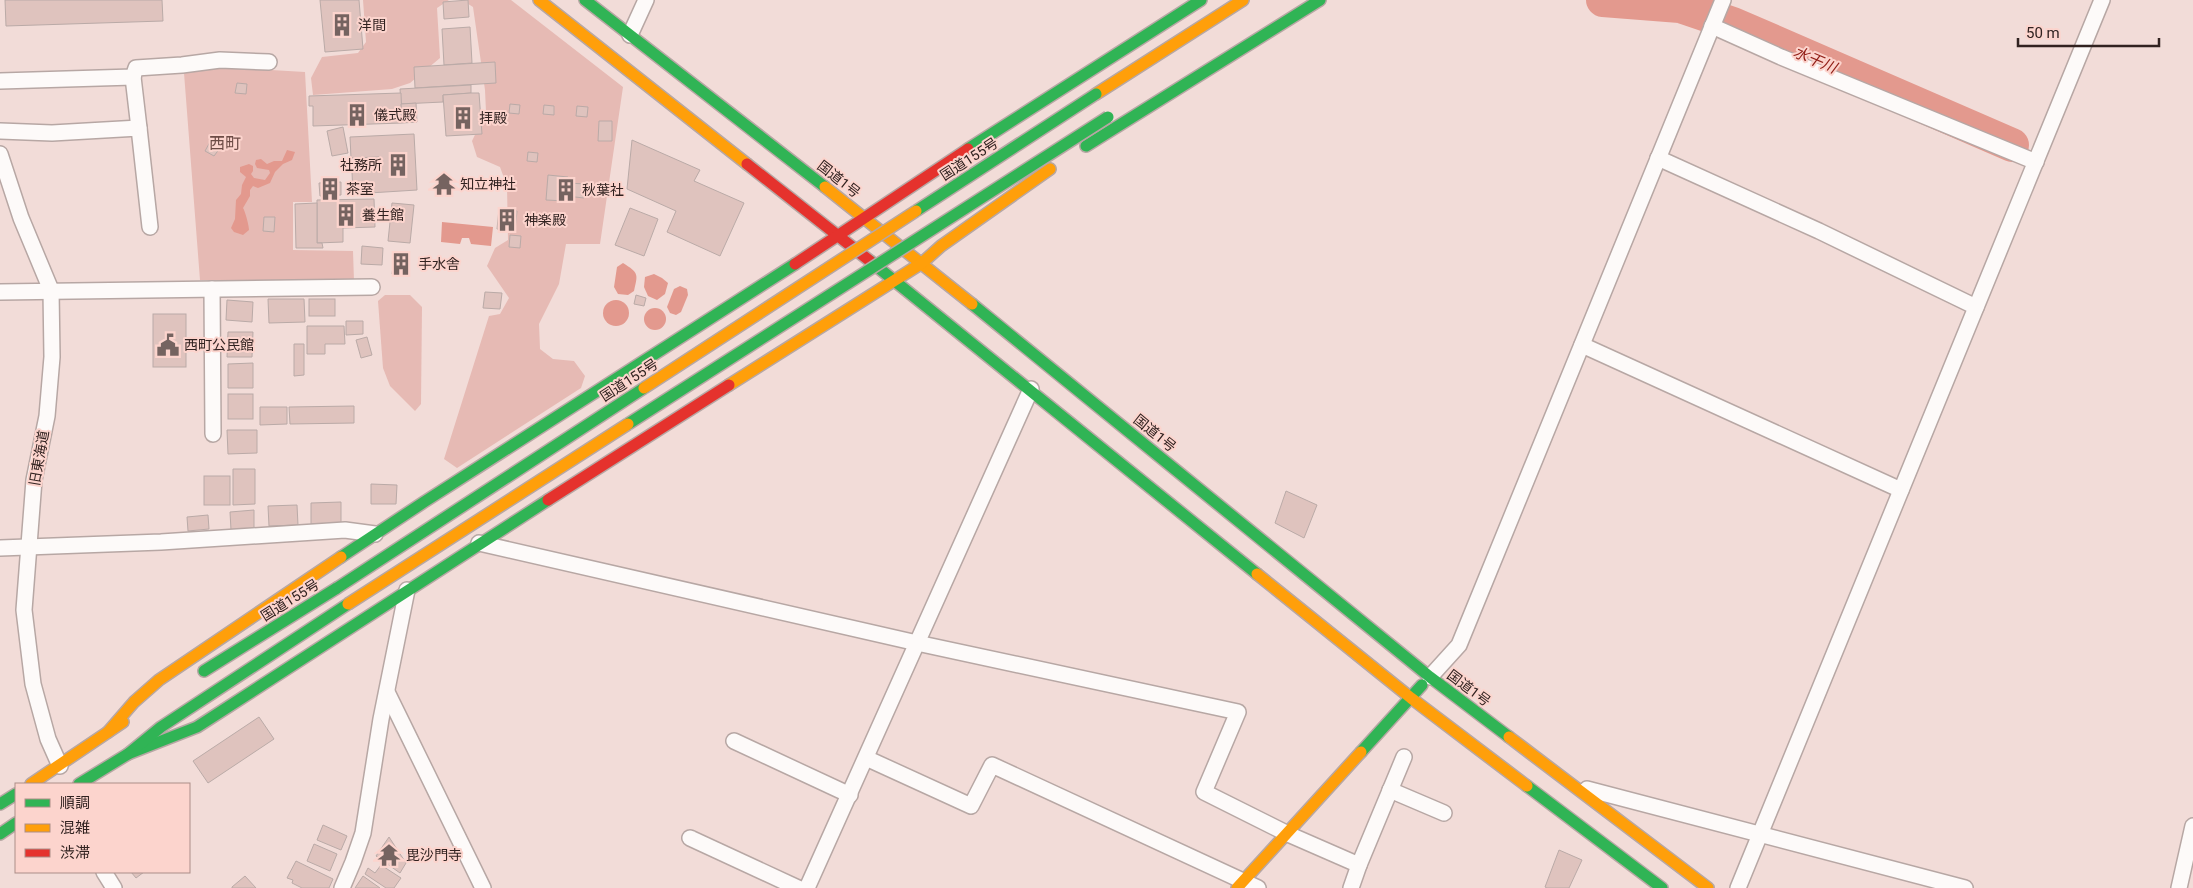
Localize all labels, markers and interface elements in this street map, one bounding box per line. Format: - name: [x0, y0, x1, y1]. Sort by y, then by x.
- building icon: 洋間: [329, 12, 355, 38]
- scale bar: [2018, 15, 2159, 47]
- place label: 洋間: [358, 17, 386, 33]
- text: 50 m: [2026, 24, 2060, 42]
- water label: 水干川: [1791, 43, 1841, 78]
- building icon: 儀式殿: [344, 102, 370, 128]
- building icon: 拝殿: [450, 105, 476, 131]
- place label: 儀式殿: [374, 107, 416, 123]
- place label: 拝殿: [479, 110, 507, 126]
- district label: 西町: [209, 134, 241, 153]
- street label: 国道155号: [937, 134, 1001, 184]
- building icon: 社務所: [385, 152, 411, 178]
- place label: 社務所: [340, 157, 382, 173]
- street label: 国道1号: [814, 157, 864, 201]
- temple icon: 知立神社: [431, 171, 457, 197]
- building icon: 茶室: [317, 176, 343, 202]
- place label: 知立神社: [460, 176, 516, 192]
- building icon: 秋葉社: [553, 177, 579, 203]
- place label: 茶室: [346, 181, 374, 197]
- place label: 秋葉社: [582, 182, 624, 198]
- building icon: 養生館: [333, 202, 359, 228]
- place label: 養生館: [362, 207, 404, 223]
- building icon: 神楽殿: [494, 207, 520, 233]
- place label: 神楽殿: [524, 212, 566, 228]
- building icon: 手水舎: [388, 251, 414, 277]
- place label: 手水舎: [418, 256, 460, 272]
- public building icon: 西町公民館: [155, 332, 181, 358]
- place label: 西町公民館: [184, 337, 254, 353]
- street label: 国道155号: [597, 355, 661, 405]
- street label: 国道1号: [1131, 411, 1179, 455]
- street label: 旧東海道: [26, 429, 52, 487]
- street label: 国道155号: [258, 576, 322, 624]
- street label: 国道1号: [1444, 667, 1494, 709]
- legend: [15, 783, 190, 873]
- text: 順調: [60, 794, 90, 812]
- text: 混雑: [60, 819, 90, 837]
- temple icon: 毘沙門寺: [376, 842, 402, 868]
- text: 渋滞: [60, 844, 90, 862]
- place label: 毘沙門寺: [406, 847, 462, 863]

